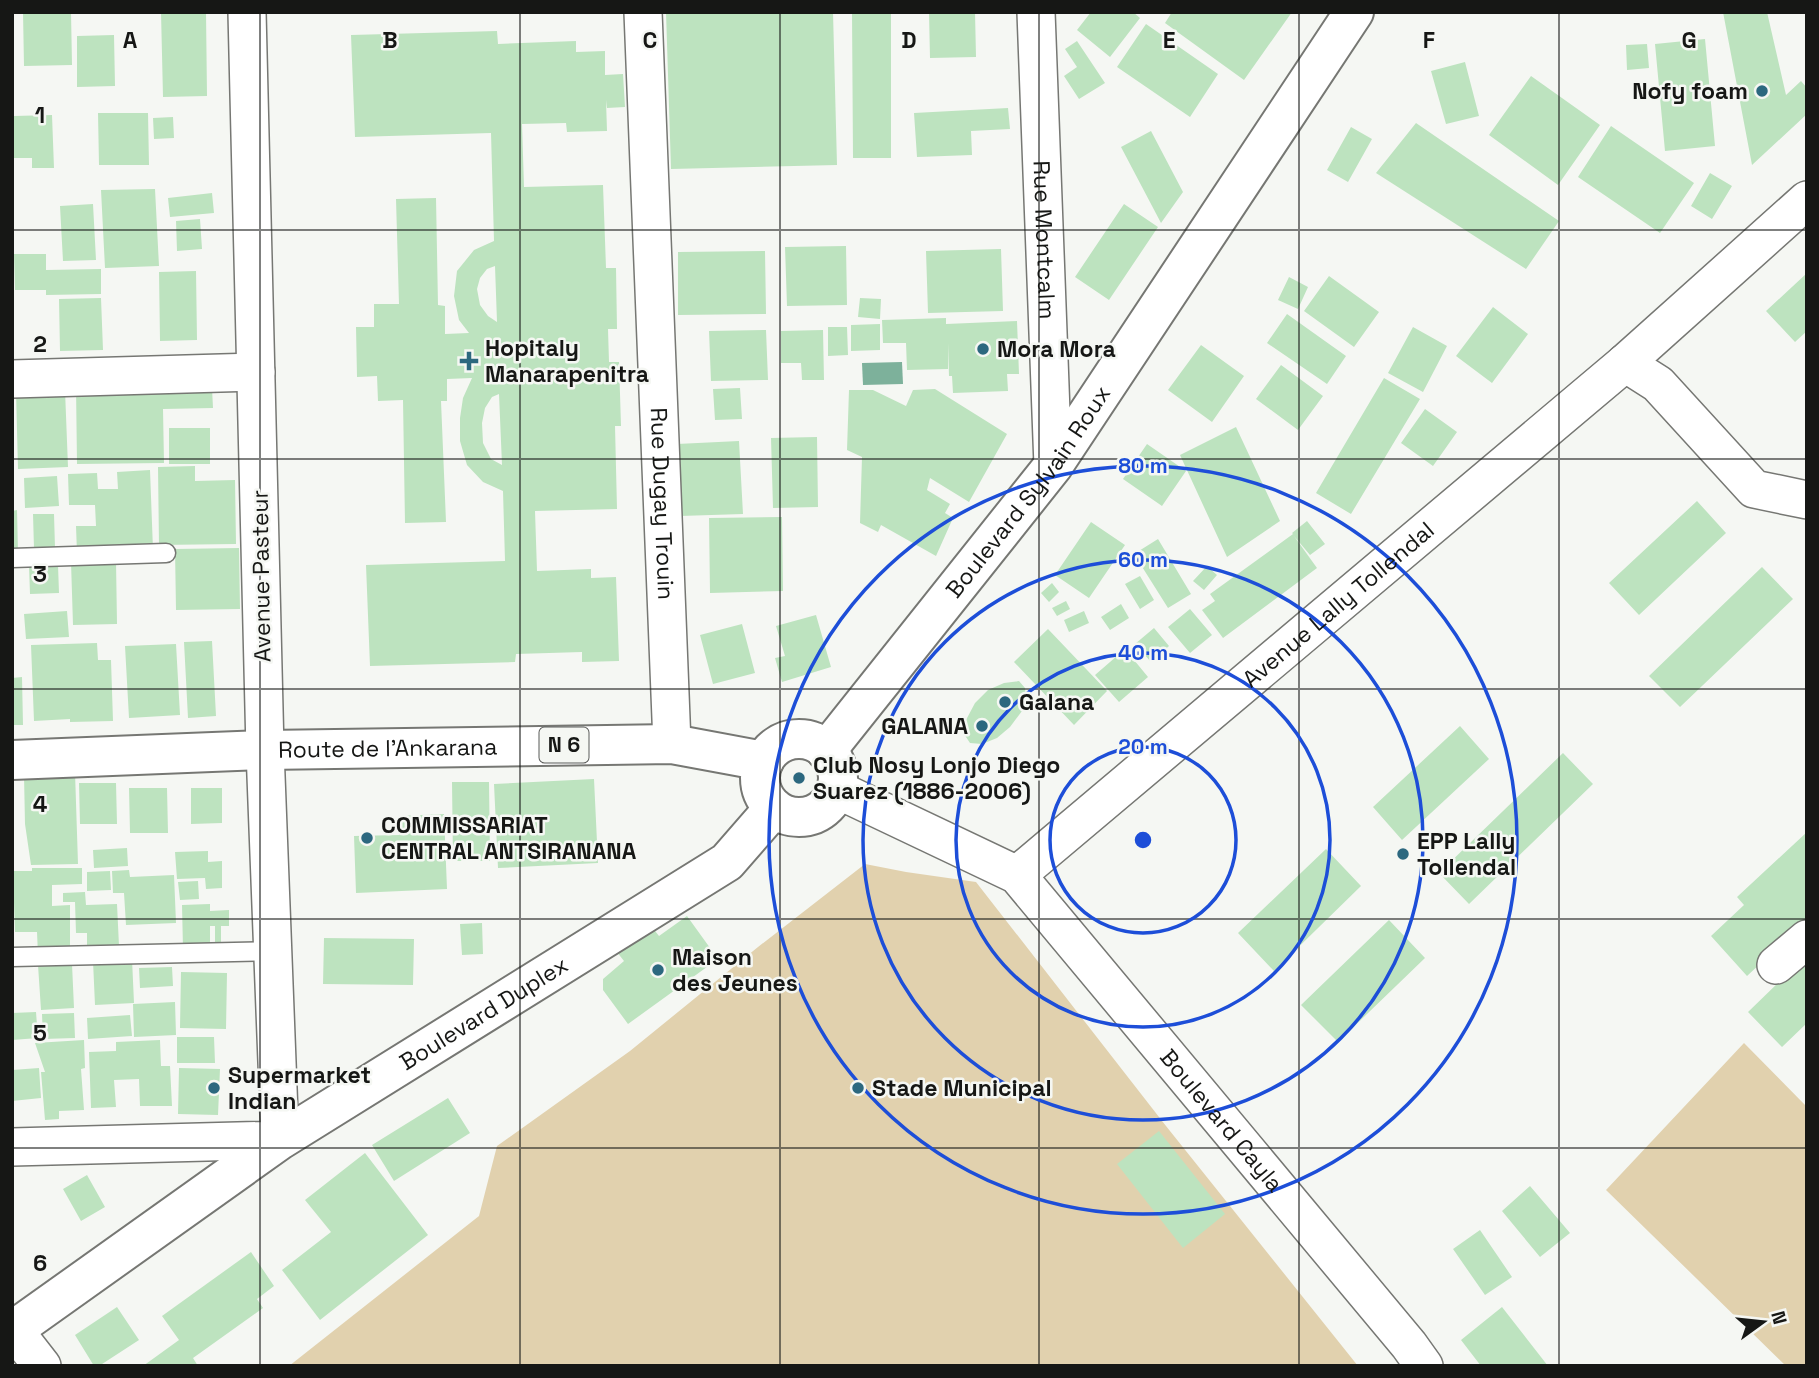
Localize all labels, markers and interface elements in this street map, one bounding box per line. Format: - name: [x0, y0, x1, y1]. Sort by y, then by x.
- text: A: [123, 25, 138, 55]
- text: B: [382, 25, 398, 55]
- text: C: [643, 25, 657, 55]
- text: D: [901, 25, 917, 55]
- text: E: [1163, 25, 1175, 55]
- text: F: [1423, 25, 1435, 55]
- text: G: [1681, 25, 1697, 55]
- place label: Nofy foam: [1632, 76, 1748, 106]
- marker: Nofy foam: [1754, 83, 1770, 99]
- text: 1: [35, 100, 45, 130]
- street label: Rue Montcalm: [1027, 160, 1062, 320]
- text: 2: [33, 329, 47, 359]
- place label: Hopitaly Manarapenitra: [485, 333, 649, 389]
- place label: Mora Mora: [997, 334, 1116, 364]
- marker: Mora Mora: [975, 341, 991, 357]
- marker: Hopitaly Manarapenitra: [459, 351, 479, 371]
- street label: Boulevard Sylvain Roux: [939, 380, 1117, 604]
- street label: Rue Dugay Trouin: [644, 407, 681, 600]
- text: 80 m: [1118, 452, 1168, 479]
- street label: Avenue Pasteur: [244, 490, 278, 662]
- street label: Avenue Lally Tollendal: [1236, 515, 1440, 694]
- text: 60 m: [1118, 546, 1168, 573]
- text: 3: [33, 559, 47, 589]
- text: 40 m: [1118, 639, 1168, 666]
- place label: Galana: [1019, 687, 1094, 717]
- marker: Galana: [997, 694, 1013, 710]
- place label: GALANA: [881, 711, 968, 741]
- marker: GALANA: [974, 718, 990, 734]
- road number: N 6: [540, 728, 588, 762]
- street label: Route de l'Ankarana: [278, 732, 498, 765]
- text: 20 m: [1118, 733, 1168, 760]
- place label: Club Nosy Lonjo Diego Suarez (1886-2006): [813, 750, 1060, 806]
- marker: Club Nosy Lonjo Diego Suarez (1886-2006): [791, 770, 807, 786]
- text: 4: [33, 789, 48, 819]
- place label: COMMISSARIAT CENTRAL ANTSIRANANA: [381, 810, 637, 866]
- place label: EPP Lally Tollendal: [1417, 826, 1516, 882]
- centre of rings: [1131, 828, 1155, 852]
- marker: COMMISSARIAT CENTRAL ANTSIRANANA: [359, 830, 375, 846]
- marker: EPP Lally Tollendal: [1395, 846, 1411, 862]
- place label: Maison des Jeunes: [672, 942, 798, 998]
- street label: Boulevard Duplex: [394, 950, 574, 1077]
- marker: Maison des Jeunes: [650, 962, 666, 978]
- text: 5: [33, 1018, 47, 1048]
- street label: Boulevard Cayla: [1153, 1043, 1290, 1198]
- place label: Supermarket Indian: [228, 1060, 371, 1116]
- place label: Stade Municipal: [872, 1073, 1052, 1103]
- marker: Supermarket Indian: [206, 1080, 222, 1096]
- marker: Stade Municipal: [850, 1080, 866, 1096]
- text: 6: [33, 1248, 47, 1278]
- north arrow: [1728, 1287, 1798, 1357]
- text: N: [1765, 1308, 1793, 1327]

